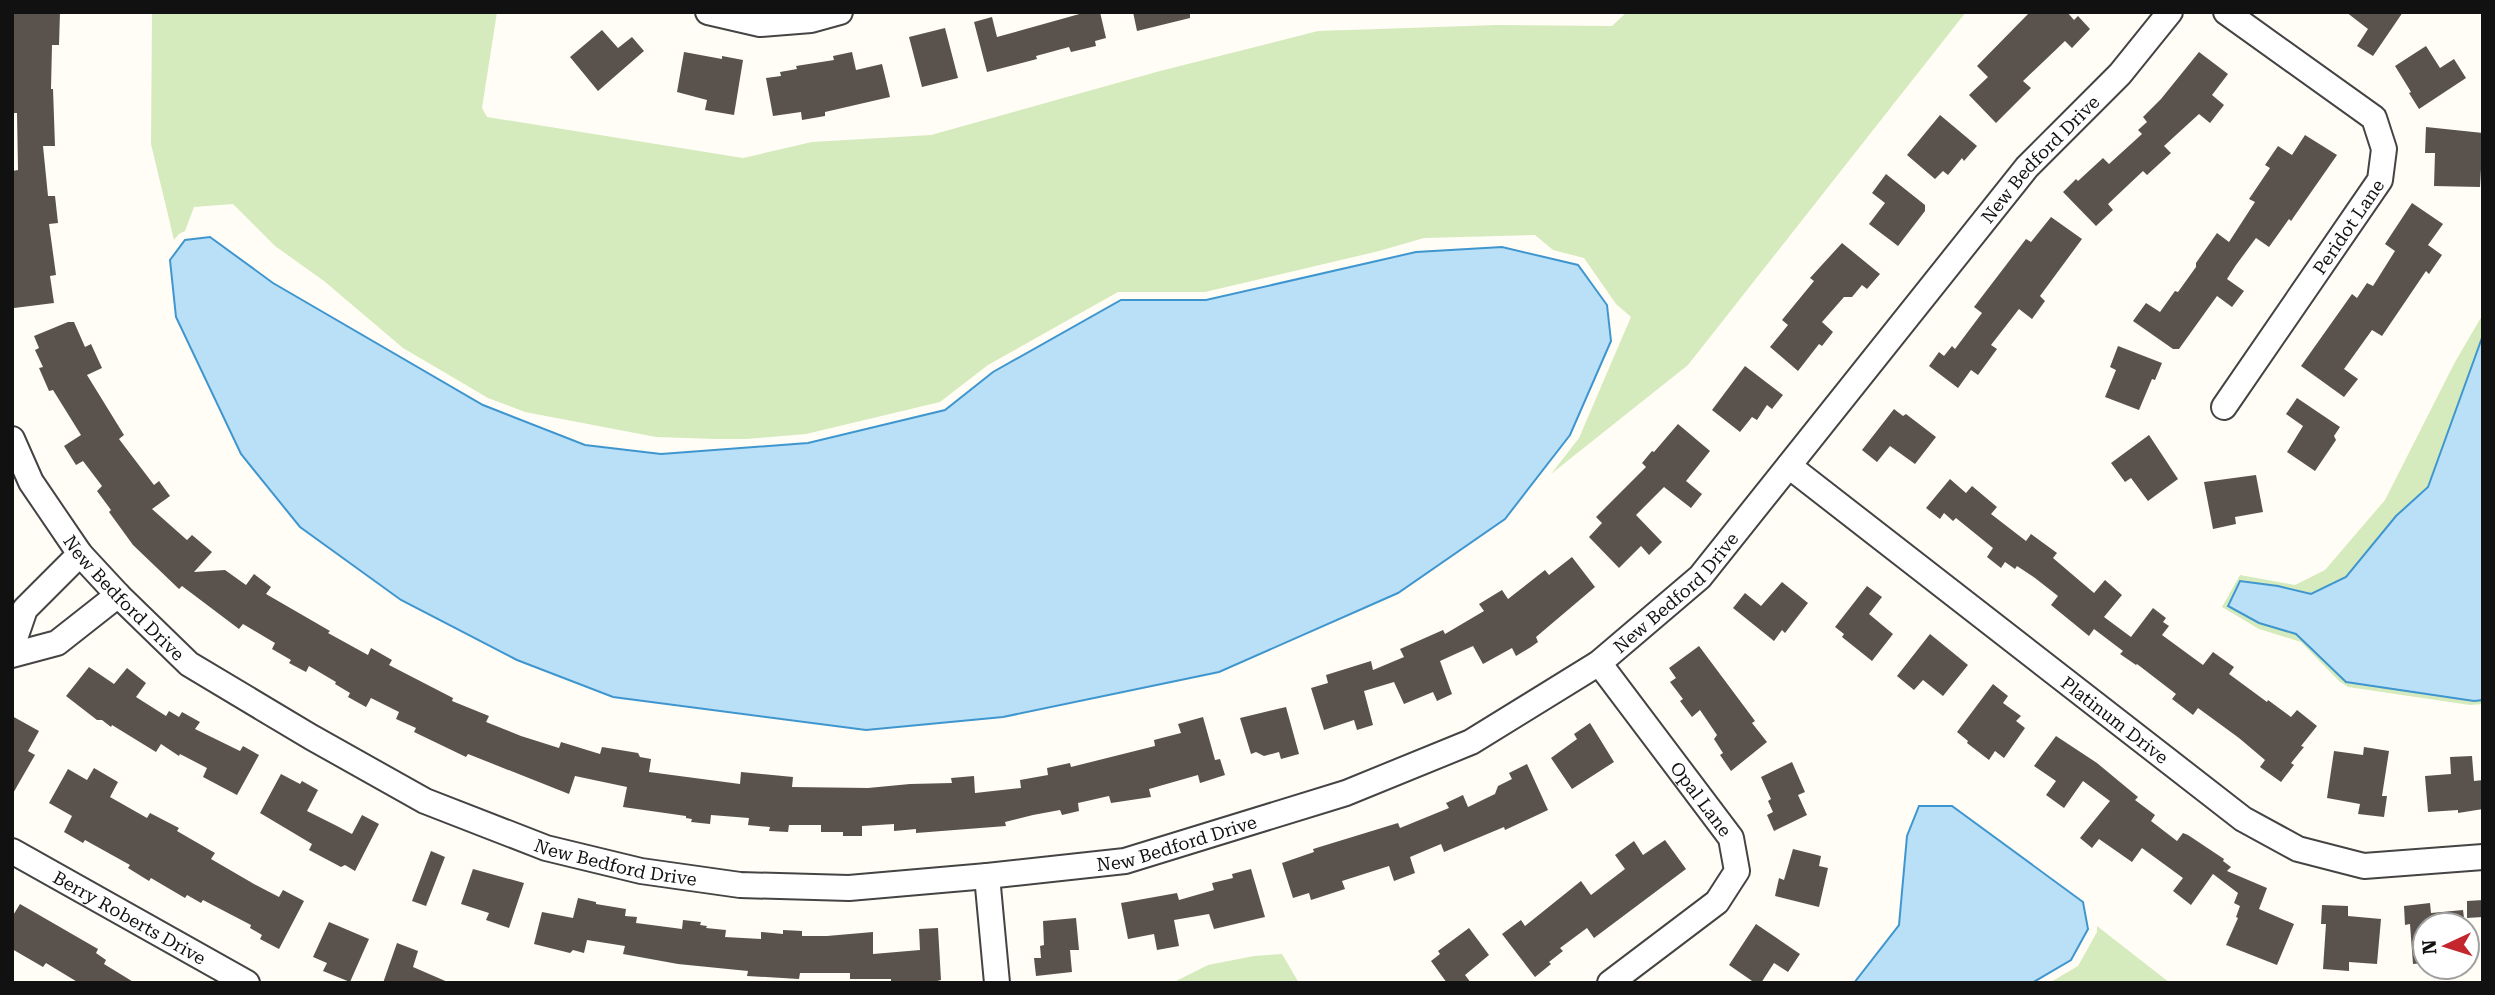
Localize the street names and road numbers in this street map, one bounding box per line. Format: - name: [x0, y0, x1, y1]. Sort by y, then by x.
- street label: New Bedford Drive: [1976, 91, 2103, 227]
- street label: Peridot Lane: [2308, 175, 2388, 278]
- street label: New Bedford Drive: [1609, 528, 1742, 657]
- street label: New Bedford Drive: [60, 531, 189, 664]
- street label: Platinum Drive: [2057, 671, 2173, 768]
- street label: Opal Lane: [1666, 757, 1736, 840]
- street label: New Bedford Drive: [1095, 811, 1259, 875]
- street label: New Bedford Drive: [532, 834, 698, 889]
- street label: Berry Roberts Drive: [50, 866, 210, 968]

